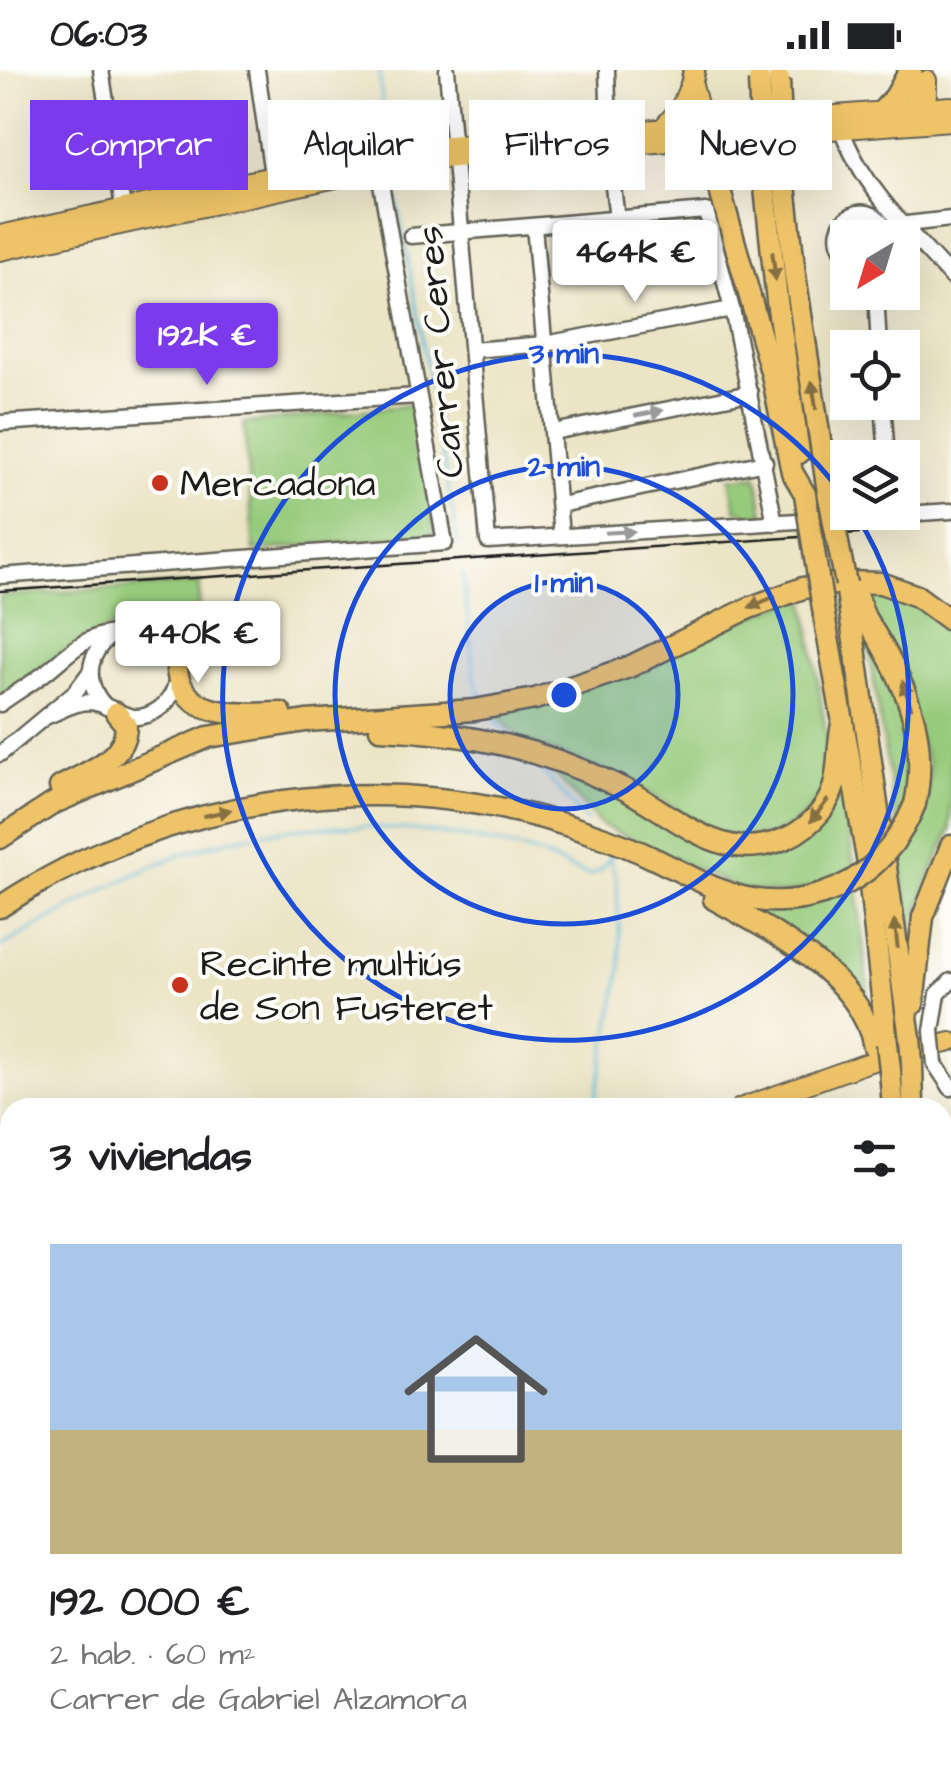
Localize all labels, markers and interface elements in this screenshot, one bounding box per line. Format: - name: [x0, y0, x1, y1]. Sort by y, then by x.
- text: 06:03: [50, 9, 147, 61]
- chip: Comprar: [30, 100, 248, 190]
- chip: Alquilar: [268, 100, 449, 190]
- chip: Filtros: [469, 100, 645, 190]
- chip: Nuevo: [665, 100, 832, 190]
- pin: 464K €: [554, 220, 716, 305]
- north arrow: [830, 220, 920, 310]
- map controls: [830, 220, 920, 530]
- street label: Carrer Ceres: [404, 224, 478, 480]
- text: 464K €: [574, 230, 696, 275]
- one-way arrow: [766, 250, 782, 282]
- pin: 192K €: [126, 303, 288, 388]
- text: 192K €: [158, 313, 256, 358]
- button: locate: [830, 330, 920, 420]
- text: 3 min: [528, 333, 599, 375]
- one-way arrow: [805, 379, 821, 411]
- one-way arrow: [633, 405, 664, 421]
- button: layers: [830, 440, 920, 530]
- text: 2 min: [527, 446, 600, 488]
- place label: Mercadona: [180, 459, 376, 511]
- marker: Mercadona: [149, 472, 171, 494]
- one-way arrow: [605, 524, 637, 540]
- text: 1 min: [535, 562, 593, 604]
- one-way arrow: [748, 594, 777, 610]
- pin: 440K €: [117, 601, 279, 686]
- text: 440K €: [137, 611, 259, 656]
- centre of rings: [546, 677, 582, 713]
- one-way arrow: [898, 679, 913, 709]
- one-way arrow: [809, 798, 829, 824]
- one-way arrow: [202, 805, 233, 820]
- one-way arrow: [888, 918, 904, 949]
- place label: Recinte multiús de Son Fusteret: [200, 939, 493, 1035]
- marker: Recinte multiús de Son Fusteret: [169, 974, 191, 996]
- text: 3 viviendas: [50, 1129, 252, 1187]
- icon: filters: [847, 1131, 902, 1186]
- icon: home: [386, 1309, 566, 1489]
- text: 192 000 €: [50, 1574, 250, 1632]
- text: 2 hab. · 60 m²: [50, 1632, 256, 1677]
- text: Carrer de Gabriel Alzamora: [50, 1677, 467, 1722]

